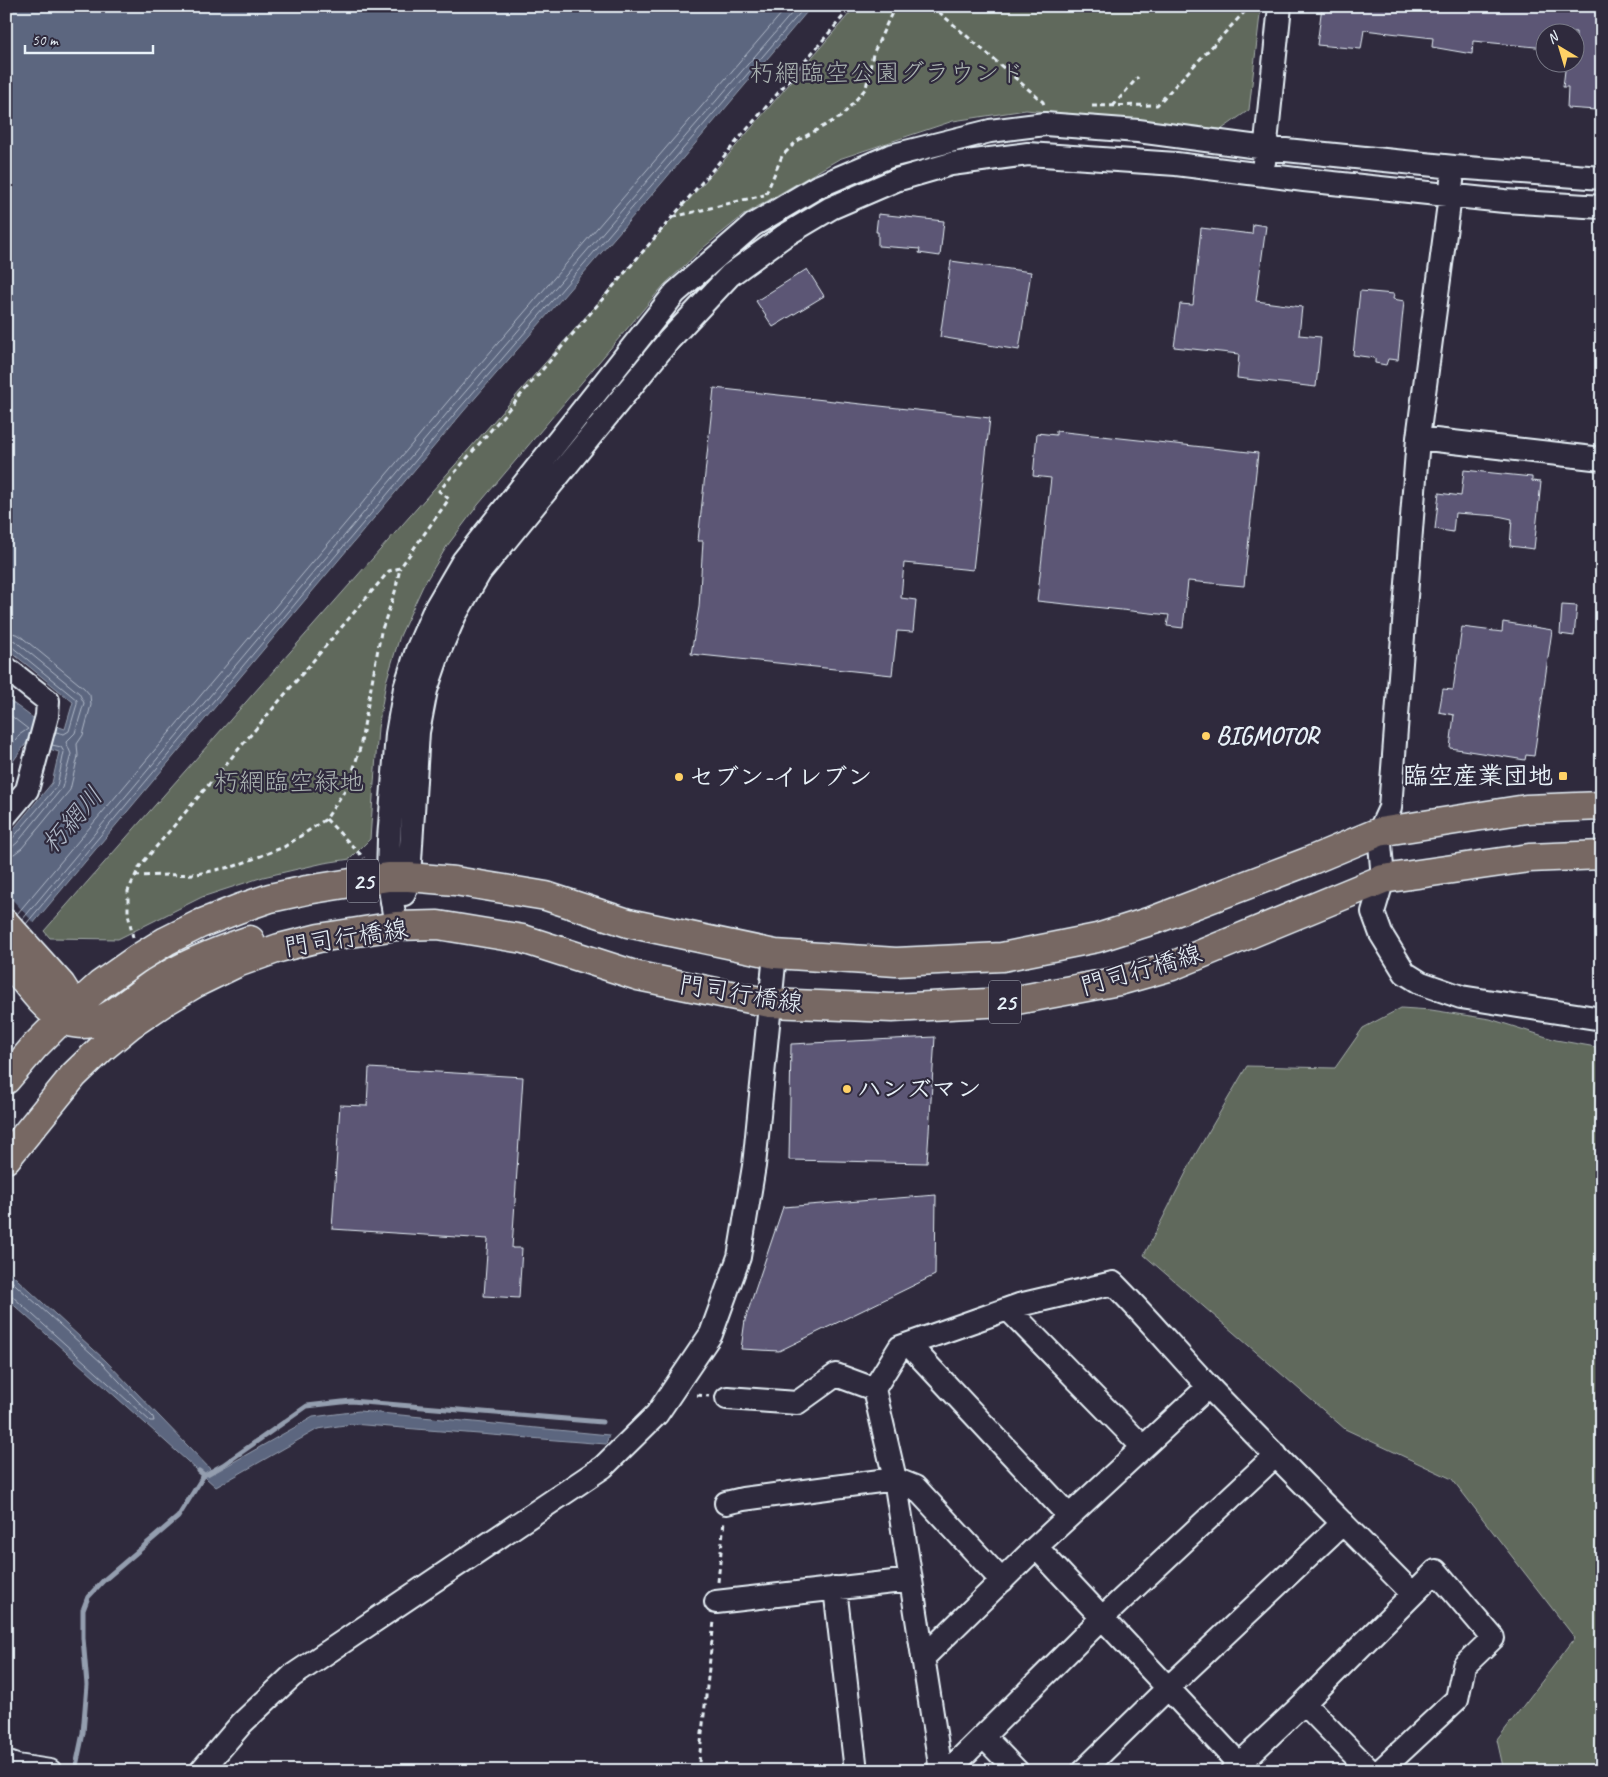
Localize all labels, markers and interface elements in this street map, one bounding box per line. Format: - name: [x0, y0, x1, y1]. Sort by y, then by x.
- scale bar: [25, 22, 152, 54]
- north arrow: [1536, 22, 1586, 72]
- text: N: [1544, 27, 1563, 48]
- text: 50 m: [32, 31, 59, 50]
- park label: 朽網臨空公園グラウンド: [749, 57, 1025, 89]
- place label: BIGMOTOR: [1216, 720, 1321, 752]
- marker: BIGMOTOR: [1200, 730, 1212, 742]
- place label: 臨空産業団地: [1403, 760, 1553, 792]
- place label: セブン-イレブン: [689, 761, 872, 793]
- park label: 朽網臨空緑地: [214, 766, 364, 798]
- marker: 臨空産業団地: [1557, 770, 1569, 782]
- marker: セブン-イレブン: [673, 771, 685, 783]
- water label: 朽網川: [34, 780, 110, 860]
- road number: 25: [347, 859, 379, 902]
- street label: 門司行橋線: [282, 912, 410, 964]
- street label: 門司行橋線: [1077, 937, 1205, 1003]
- street label: 門司行橋線: [677, 968, 805, 1020]
- road number: 25: [989, 980, 1021, 1024]
- place label: ハンズマン: [857, 1073, 982, 1105]
- marker: ハンズマン: [841, 1083, 853, 1095]

